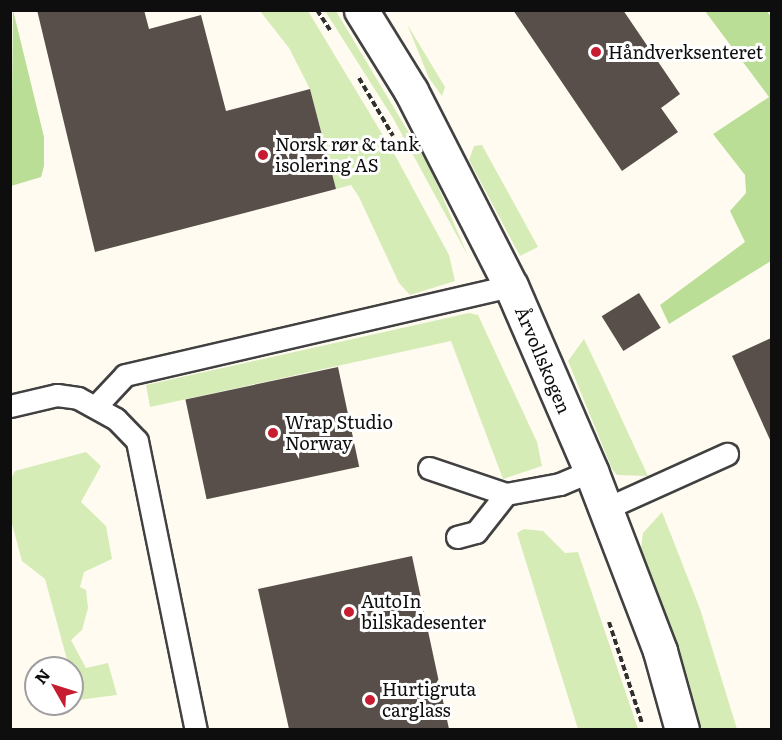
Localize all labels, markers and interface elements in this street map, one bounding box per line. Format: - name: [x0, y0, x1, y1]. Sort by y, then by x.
- place label: Håndverksenteret: [608, 41, 763, 63]
- marker: Håndverksenteret: [589, 45, 603, 59]
- place label: Norsk rør & tank isolering AS: [275, 134, 419, 176]
- marker: Norsk rør & tank isolering AS: [256, 148, 270, 162]
- street label: Årvollskogen: [511, 303, 575, 417]
- place label: Wrap Studio Norway: [285, 412, 393, 454]
- marker: Wrap Studio Norway: [266, 426, 280, 440]
- place label: AutoIn bilskadesenter: [361, 591, 486, 634]
- marker: AutoIn bilskadesenter: [342, 605, 356, 619]
- north arrow: [24, 656, 84, 716]
- text: N: [28, 663, 55, 689]
- place label: Hurtigruta carglass: [382, 679, 476, 722]
- marker: Hurtigruta carglass: [363, 693, 377, 707]

